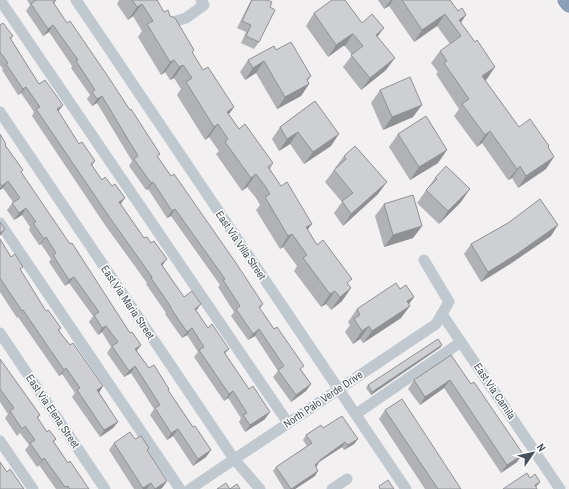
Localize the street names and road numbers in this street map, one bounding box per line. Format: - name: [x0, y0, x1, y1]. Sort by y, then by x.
- street label: East Via Villa Street: [213, 208, 270, 283]
- street label: East Via Maria Street: [98, 262, 158, 342]
- street label: East Via Camila: [471, 360, 519, 422]
- street label: North Palo Verde Drive: [281, 367, 365, 431]
- street label: East Via Elena Street: [23, 371, 83, 451]

